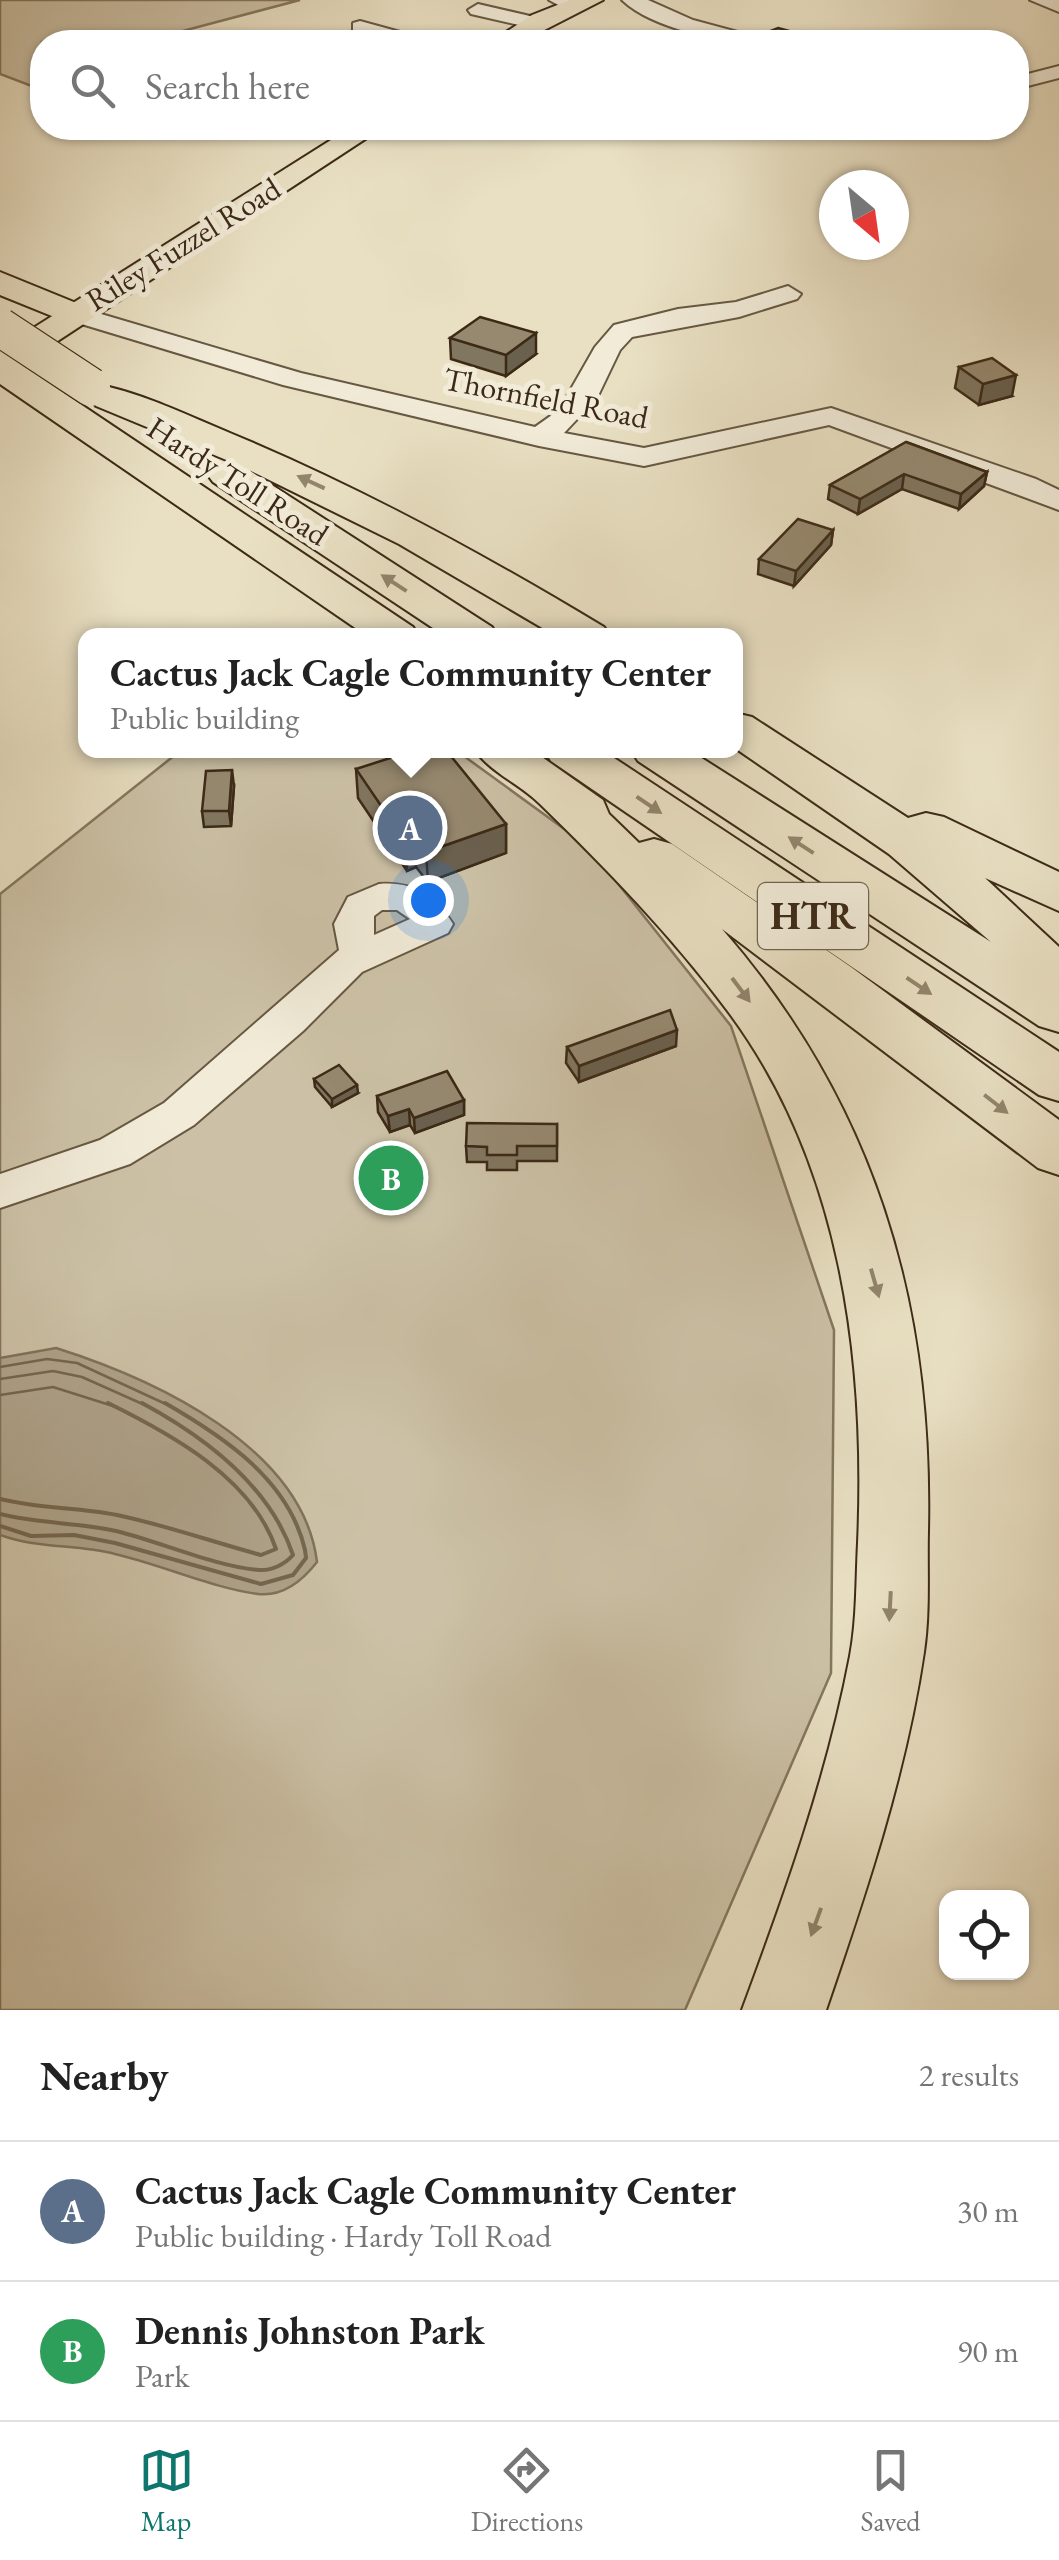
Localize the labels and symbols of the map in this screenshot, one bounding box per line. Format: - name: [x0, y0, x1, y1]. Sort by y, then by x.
- street label: Riley Fuzzel Road: [78, 167, 289, 321]
- north arrow: [819, 170, 909, 260]
- street label: Thornfield Road: [440, 358, 653, 439]
- street label: Hardy Toll Road: [139, 407, 337, 556]
- one-way arrow: [296, 474, 325, 491]
- one-way arrow: [380, 574, 408, 592]
- pin: A: [378, 790, 442, 866]
- one-way arrow: [636, 795, 663, 814]
- one-way arrow: [787, 836, 814, 854]
- your location: [403, 875, 454, 926]
- road number: HTR: [758, 883, 868, 949]
- one-way arrow: [731, 977, 751, 1003]
- one-way arrow: [905, 977, 932, 995]
- one-way arrow: [983, 1093, 1009, 1113]
- pin: B: [358, 1140, 424, 1216]
- one-way arrow: [868, 1268, 883, 1299]
- one-way arrow: [882, 1591, 898, 1623]
- one-way arrow: [807, 1907, 822, 1937]

